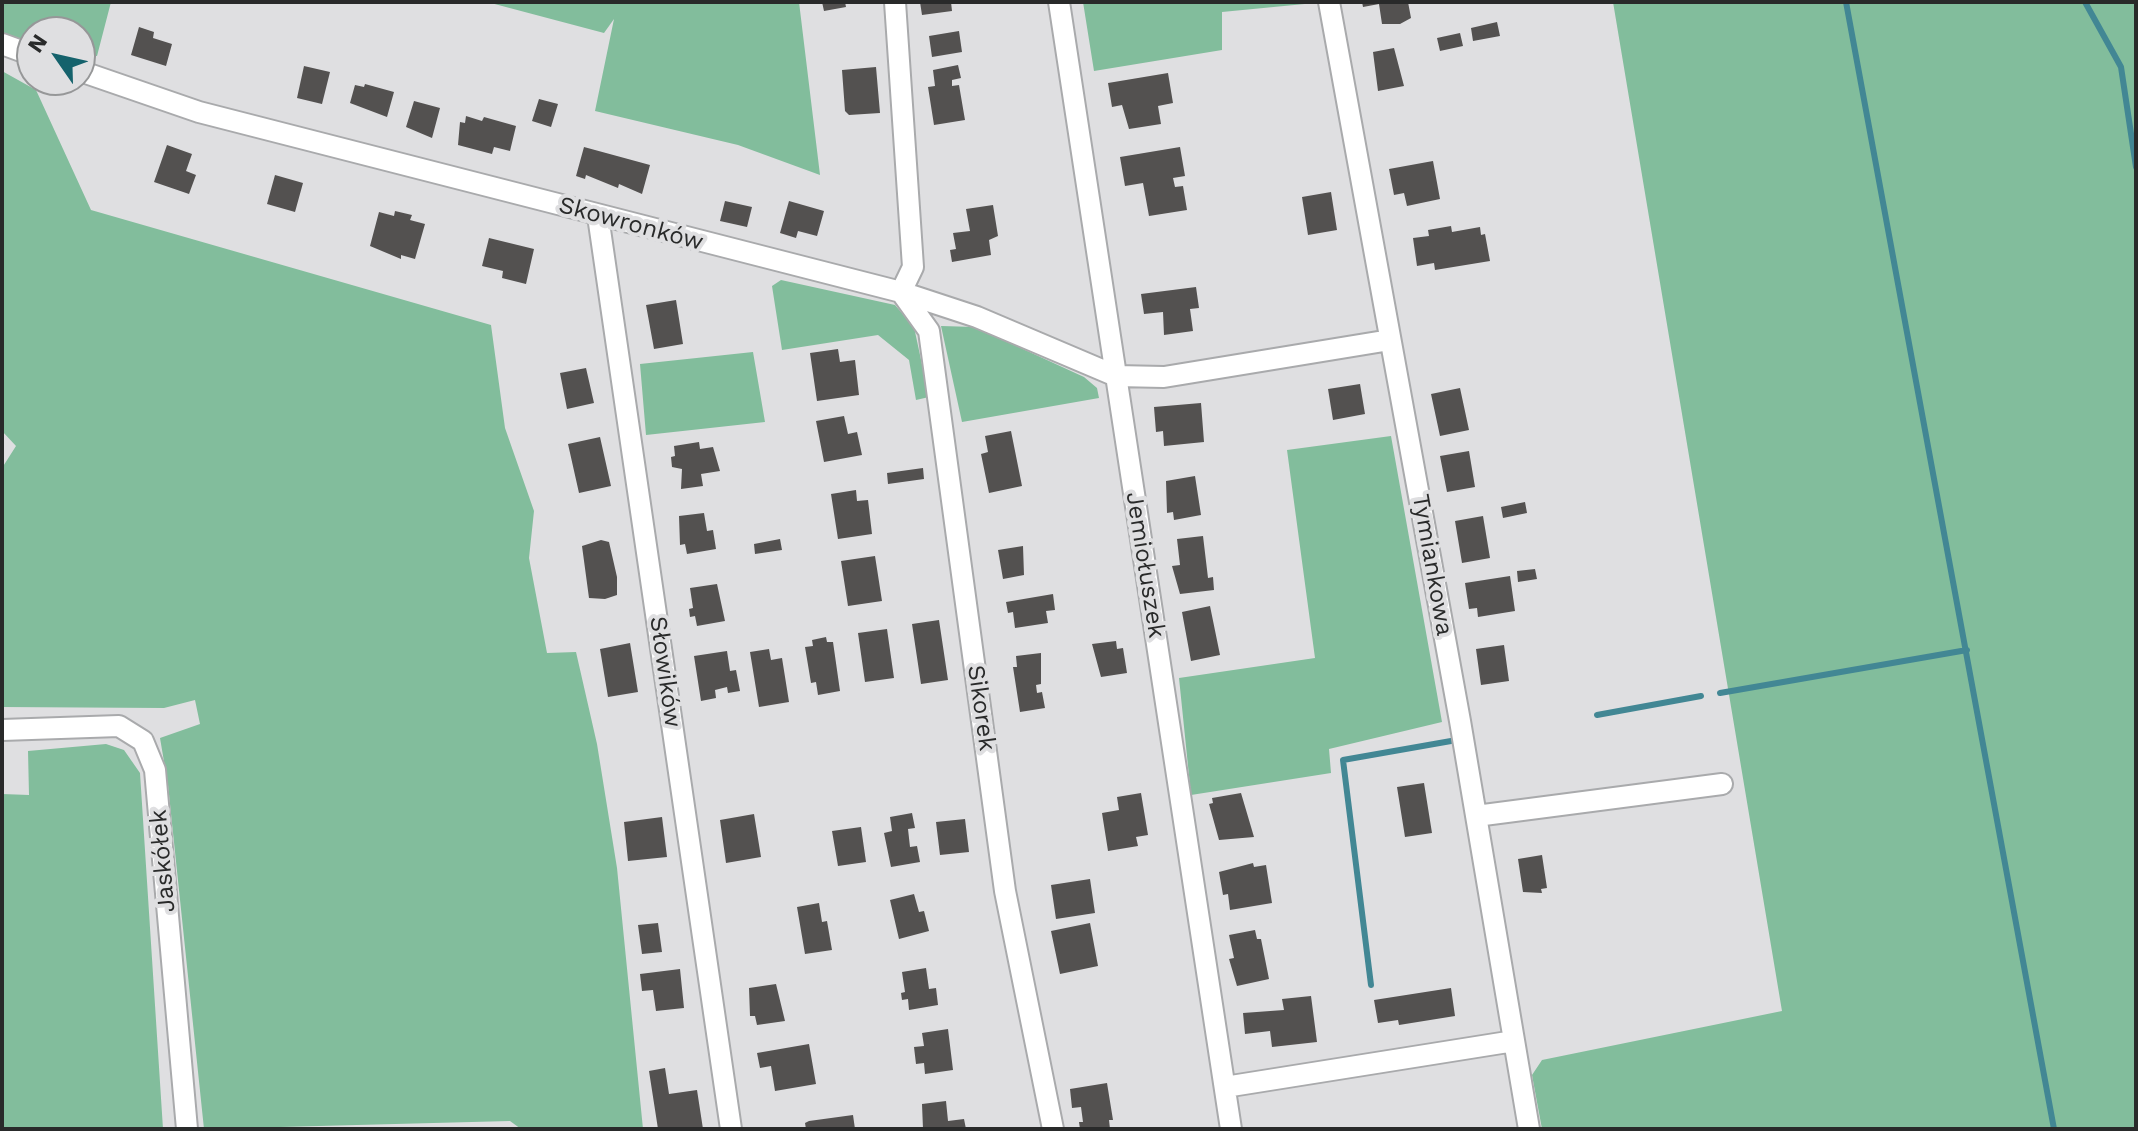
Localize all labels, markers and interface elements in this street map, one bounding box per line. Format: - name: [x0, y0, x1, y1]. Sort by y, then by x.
- north arrow: [16, 16, 96, 96]
- text: N: [22, 30, 52, 57]
- street label: Skowronków: [556, 191, 706, 257]
- street label: Jemiołuszek: [1119, 490, 1171, 640]
- street label: Tymiankowa: [1405, 492, 1459, 638]
- street label: Słowików: [643, 615, 687, 729]
- street label: Sikorek: [961, 663, 1001, 753]
- street label: Jaskółek: [144, 808, 182, 914]

